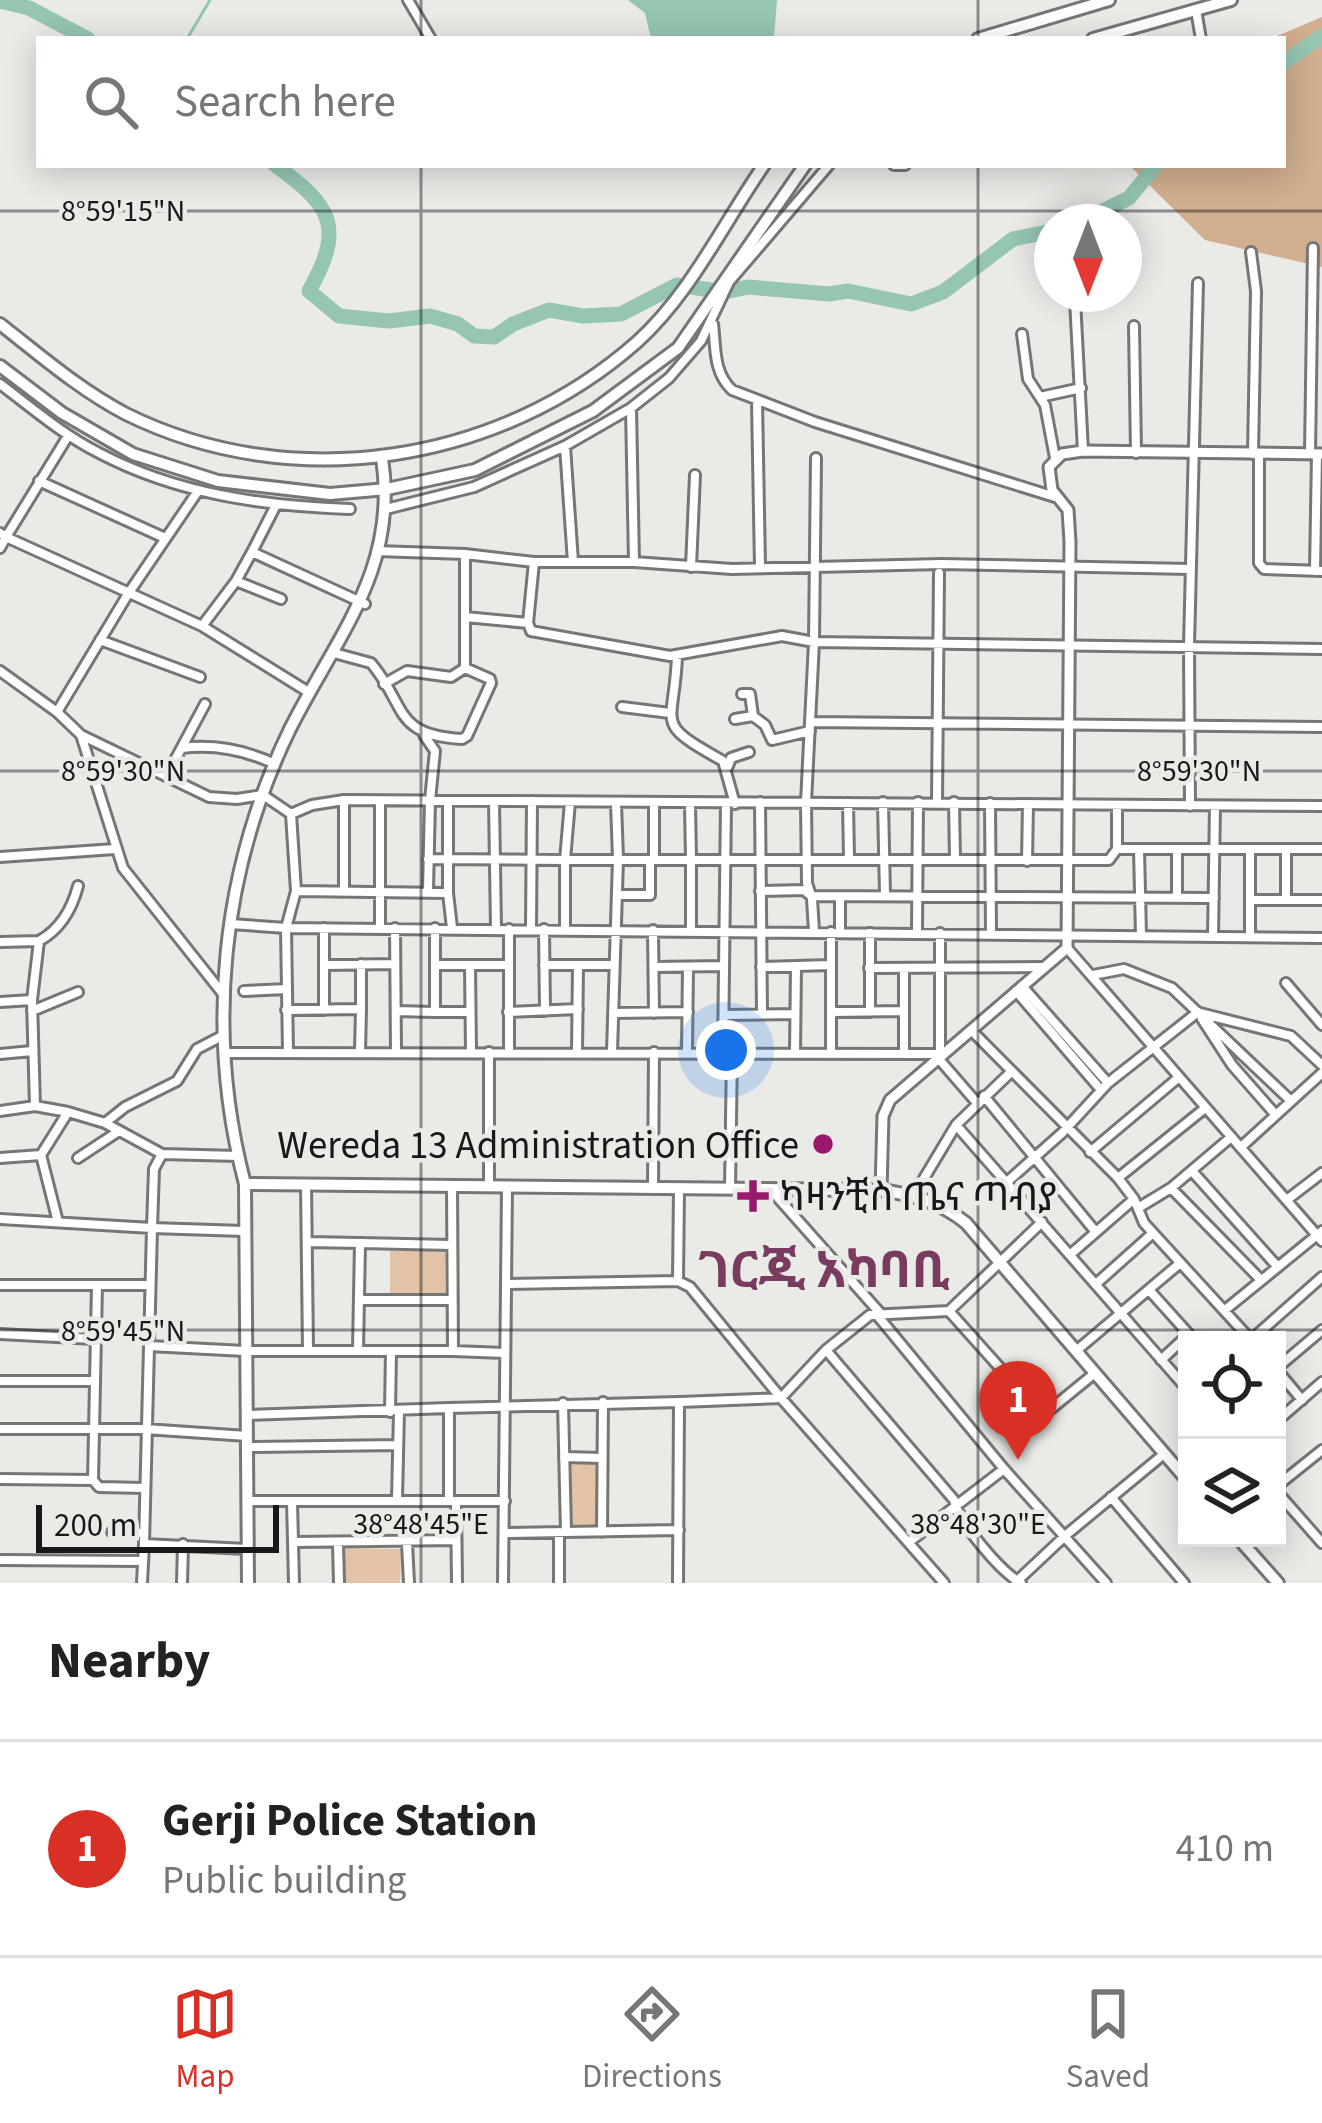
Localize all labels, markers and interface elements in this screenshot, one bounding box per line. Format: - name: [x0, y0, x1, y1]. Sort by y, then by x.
- search box: [36, 36, 1286, 168]
- icon: search: [78, 69, 144, 135]
- text: Search here: [174, 70, 396, 134]
- text: 8°59'15"N: [61, 190, 185, 233]
- north arrow: [1034, 204, 1142, 312]
- text: 8°59'30"N: [61, 750, 185, 793]
- text: 8°59'30"N: [1137, 750, 1261, 793]
- your location: [696, 1020, 756, 1080]
- place label: Wereda 13 Administration Office: [277, 1118, 799, 1174]
- marker: Wereda 13 Administration Office: [810, 1131, 836, 1157]
- place label: ካዛንቺስ ጤና ጣብያ: [780, 1170, 1057, 1226]
- marker: ካዛንቺስ ጤና ጣብያ: [737, 1180, 769, 1212]
- district label: ገርጂ አካባቢ: [698, 1235, 950, 1307]
- text: 8°59'45"N: [61, 1310, 185, 1353]
- map controls: [1178, 1331, 1286, 1547]
- button: locate: [1178, 1331, 1286, 1439]
- pin: 1: [979, 1361, 1057, 1460]
- button: layers: [1178, 1439, 1286, 1547]
- scale bar: [36, 1499, 279, 1552]
- text: 200 m: [54, 1502, 137, 1549]
- text: 38°48'45"E: [353, 1503, 489, 1546]
- text: 38°48'30"E: [910, 1503, 1046, 1546]
- text: Nearby: [48, 1625, 210, 1697]
- text: Gerji Police Station: [162, 1789, 537, 1853]
- text: 1: [77, 1821, 97, 1877]
- text: 410 m: [1176, 1821, 1274, 1877]
- text: Public building: [162, 1853, 407, 1909]
- tab: Map: [172, 1981, 238, 2100]
- tab: Directions: [582, 1981, 722, 2100]
- tab: Saved: [1066, 1981, 1150, 2100]

